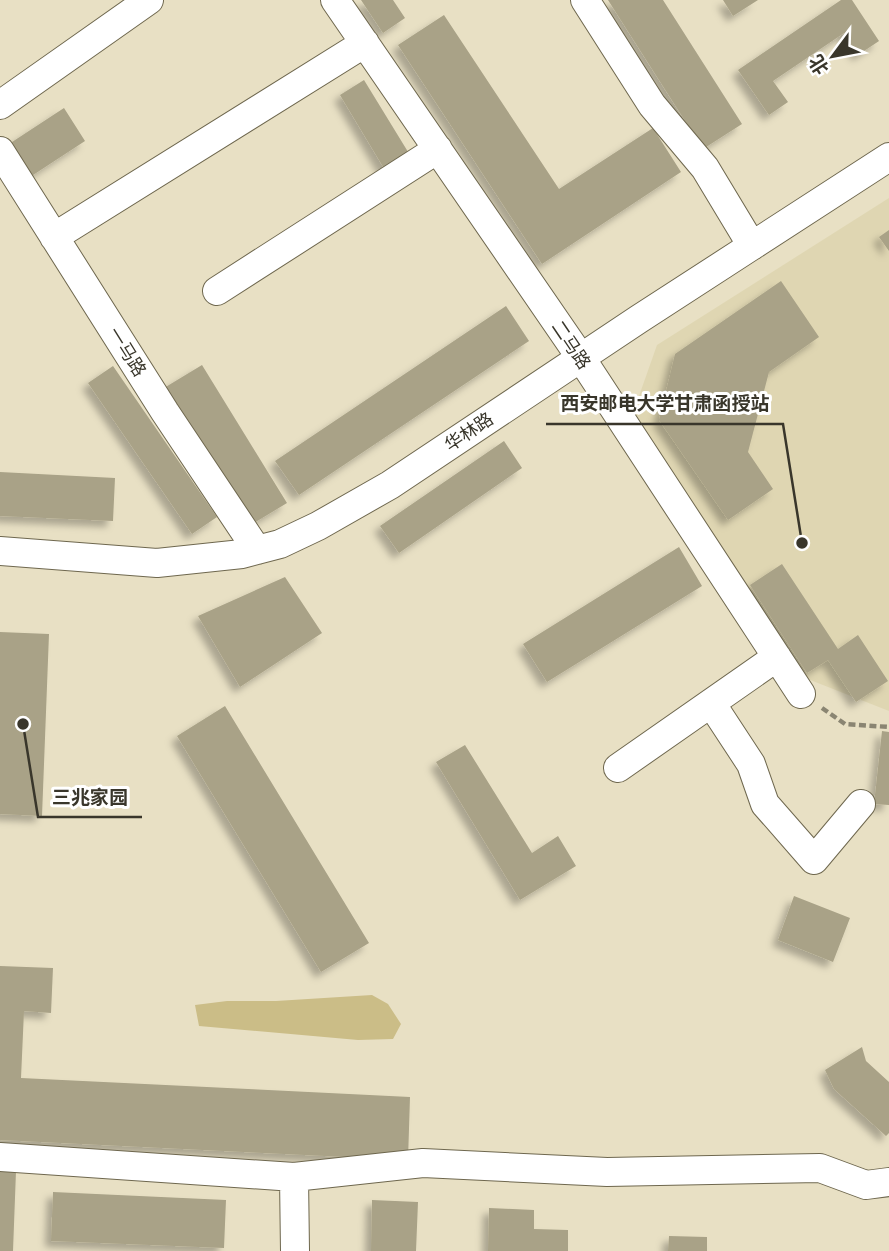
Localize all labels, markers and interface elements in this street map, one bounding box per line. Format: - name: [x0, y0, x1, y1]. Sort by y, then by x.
- north arrow: [798, 21, 868, 91]
- text: 北: [801, 51, 834, 81]
- street label: 二马路: [547, 314, 599, 374]
- street label: 一马路: [103, 321, 154, 381]
- callout: 西安邮电大学甘肃函授站: [546, 384, 783, 424]
- text: 西安邮电大学甘肃函授站: [560, 388, 770, 415]
- street label: 华林路: [438, 404, 498, 456]
- callout: 三兆家园: [38, 777, 142, 817]
- text: 三兆家园: [52, 782, 128, 809]

